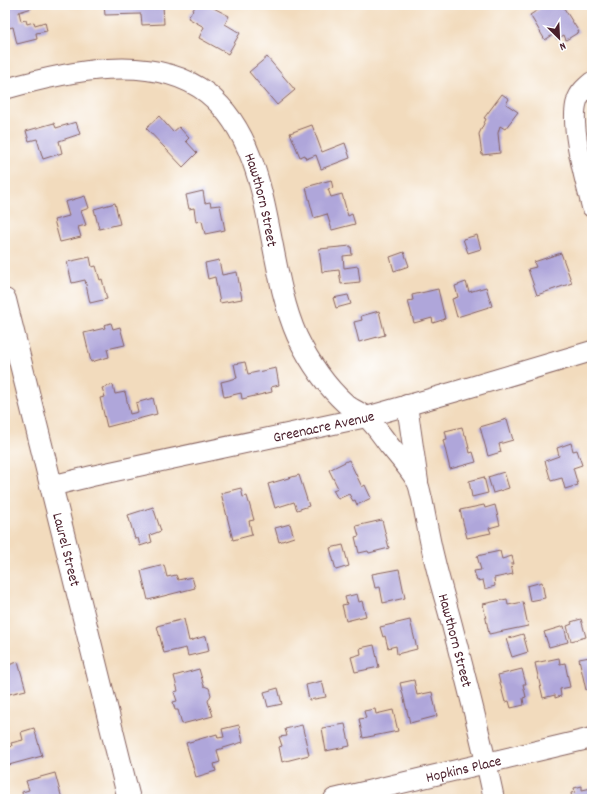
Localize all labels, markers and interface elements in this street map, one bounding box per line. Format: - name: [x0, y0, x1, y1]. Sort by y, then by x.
- north arrow: [539, 18, 579, 58]
- text: N: [556, 37, 568, 54]
- street label: Hawthorn Street: [237, 150, 282, 249]
- street label: Greenacre Avenue: [271, 406, 378, 450]
- street label: Laurel Street: [45, 511, 85, 590]
- street label: Hawthorn Street: [431, 591, 477, 690]
- street label: Hopkins Place: [424, 751, 504, 790]

